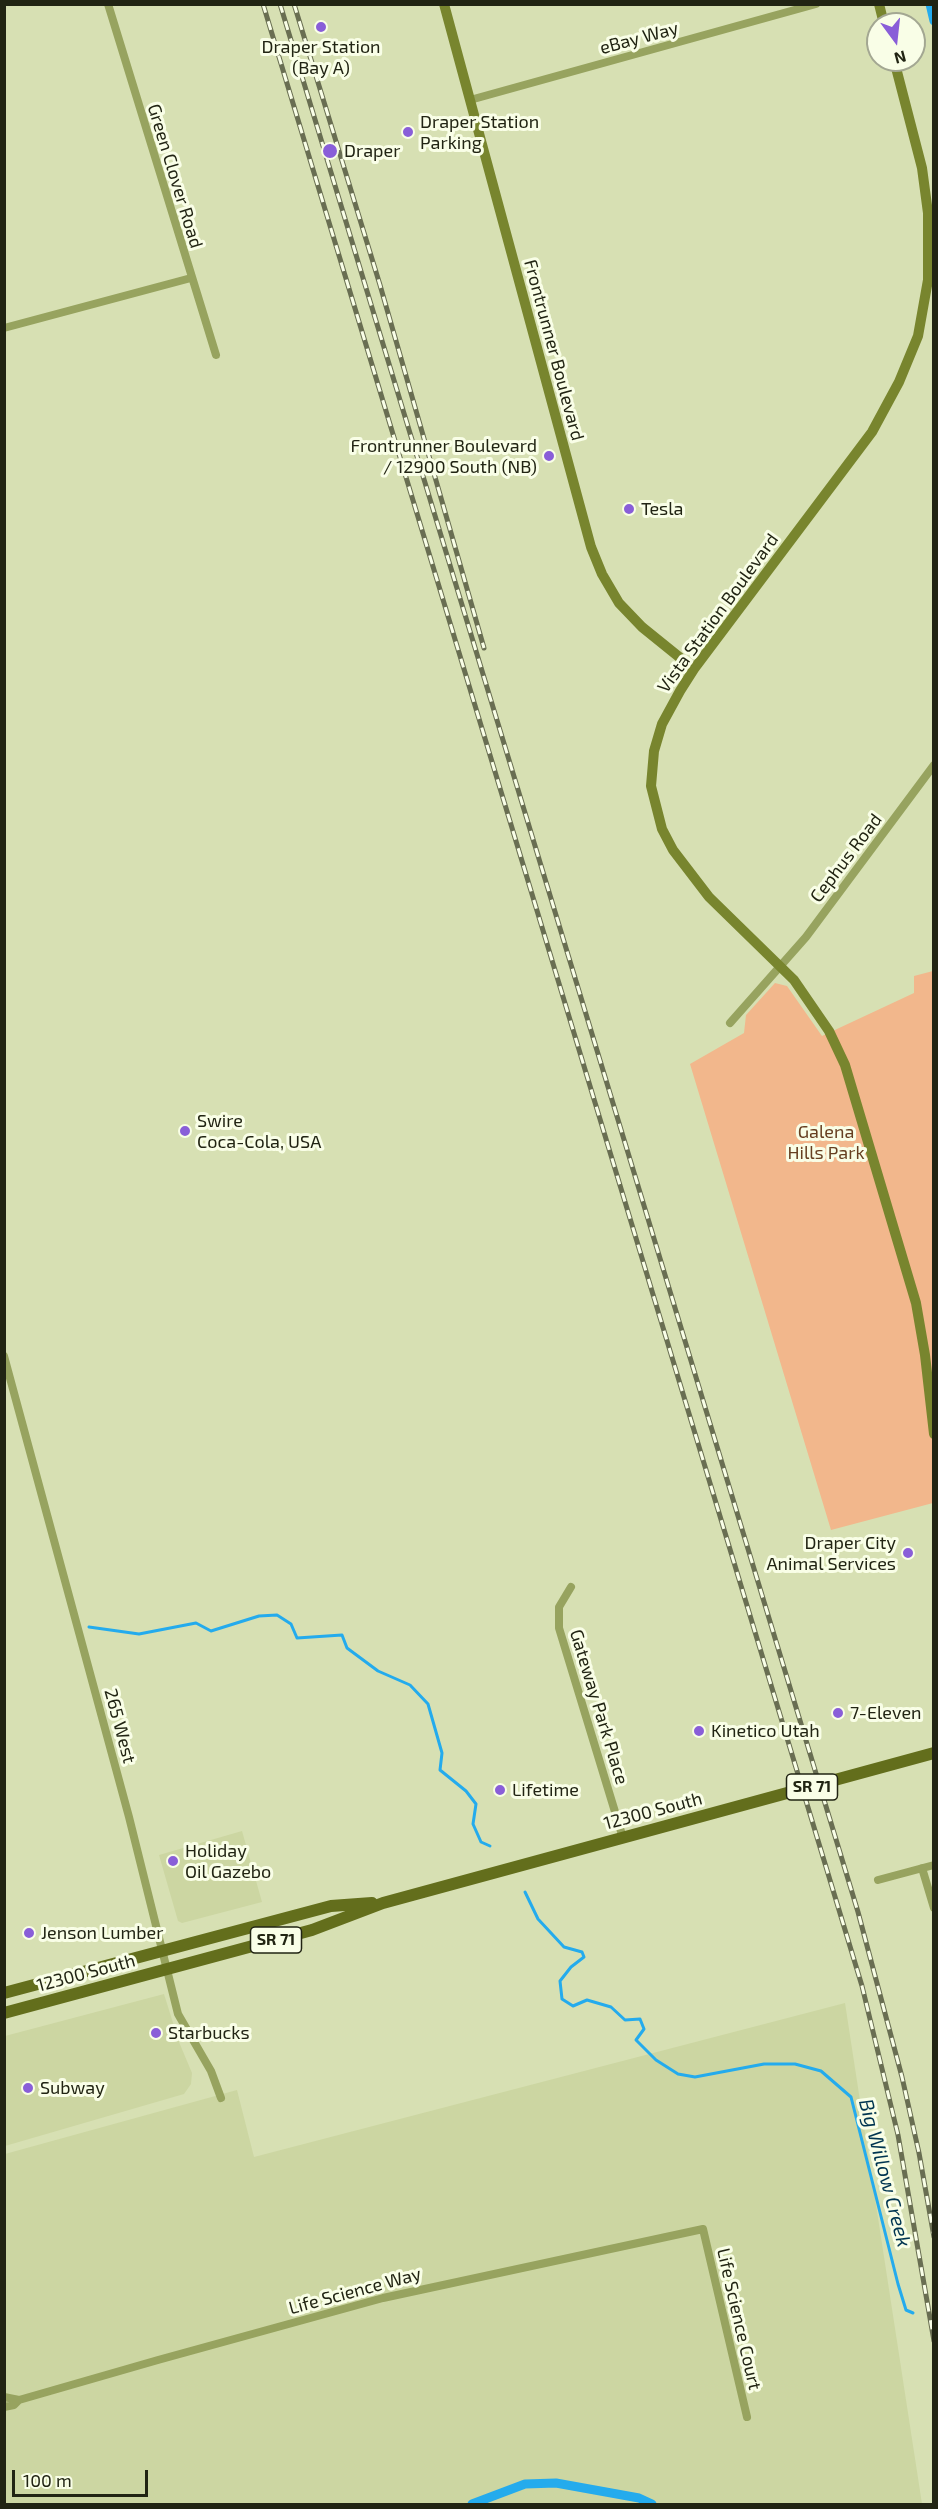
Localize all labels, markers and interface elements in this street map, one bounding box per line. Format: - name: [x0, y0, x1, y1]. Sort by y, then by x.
- north arrow: [866, 12, 926, 72]
- street label: eBay Way: [597, 17, 681, 59]
- marker: Draper Station (Bay A): [314, 20, 328, 34]
- place label: Draper Station (Bay A): [261, 36, 381, 78]
- text: N: [892, 47, 908, 69]
- street label: Green Clover Road: [143, 101, 207, 251]
- place label: Draper Station Parking: [420, 111, 539, 154]
- marker: Draper Station Parking: [401, 125, 415, 139]
- place label: Draper: [344, 140, 400, 162]
- marker: Draper: [321, 142, 339, 160]
- street label: Frontrunner Boulevard: [519, 257, 589, 443]
- place label: Frontrunner Boulevard / 12900 South (NB): [351, 435, 537, 478]
- marker: Frontrunner Boulevard / 12900 South (NB): [542, 449, 556, 463]
- place label: Tesla: [641, 498, 683, 520]
- marker: Tesla: [622, 502, 636, 516]
- street label: Vista Station Boulevard: [653, 529, 783, 697]
- street label: Cephus Road: [806, 809, 886, 907]
- place label: Swire Coca-Cola, USA: [197, 1110, 321, 1152]
- park label: Galena Hills Park: [787, 1121, 865, 1164]
- marker: Swire Coca-Cola, USA: [178, 1124, 192, 1138]
- place label: Draper City Animal Services: [766, 1532, 896, 1574]
- marker: Draper City Animal Services: [901, 1546, 915, 1560]
- street label: Gateway Park Place: [565, 1627, 633, 1787]
- street label: 265 West: [100, 1686, 140, 1766]
- place label: 7-Eleven: [850, 1702, 922, 1724]
- marker: 7-Eleven: [831, 1706, 845, 1720]
- place label: Kinetico Utah: [711, 1720, 820, 1742]
- marker: Kinetico Utah: [692, 1724, 706, 1738]
- road number: SR 71: [786, 1774, 838, 1800]
- place label: Lifetime: [512, 1779, 579, 1801]
- marker: Lifetime: [493, 1783, 507, 1797]
- street label: 12300 South: [601, 1788, 705, 1834]
- place label: Holiday Oil Gazebo: [185, 1840, 271, 1882]
- marker: Holiday Oil Gazebo: [166, 1854, 180, 1868]
- place label: Jenson Lumber: [41, 1922, 164, 1944]
- marker: Jenson Lumber: [22, 1926, 36, 1940]
- road number: SR 71: [250, 1927, 302, 1953]
- street label: 12300 South: [34, 1950, 138, 1996]
- place label: Starbucks: [168, 2022, 250, 2044]
- marker: Starbucks: [149, 2026, 163, 2040]
- place label: Subway: [40, 2077, 105, 2099]
- marker: Subway: [21, 2081, 35, 2095]
- water label: Big Willow Creek: [854, 2096, 916, 2250]
- street label: Life Science Court: [712, 2246, 766, 2392]
- street label: Life Science Way: [286, 2263, 424, 2319]
- scale bar: [15, 2458, 152, 2496]
- text: 100 m: [23, 2469, 72, 2491]

